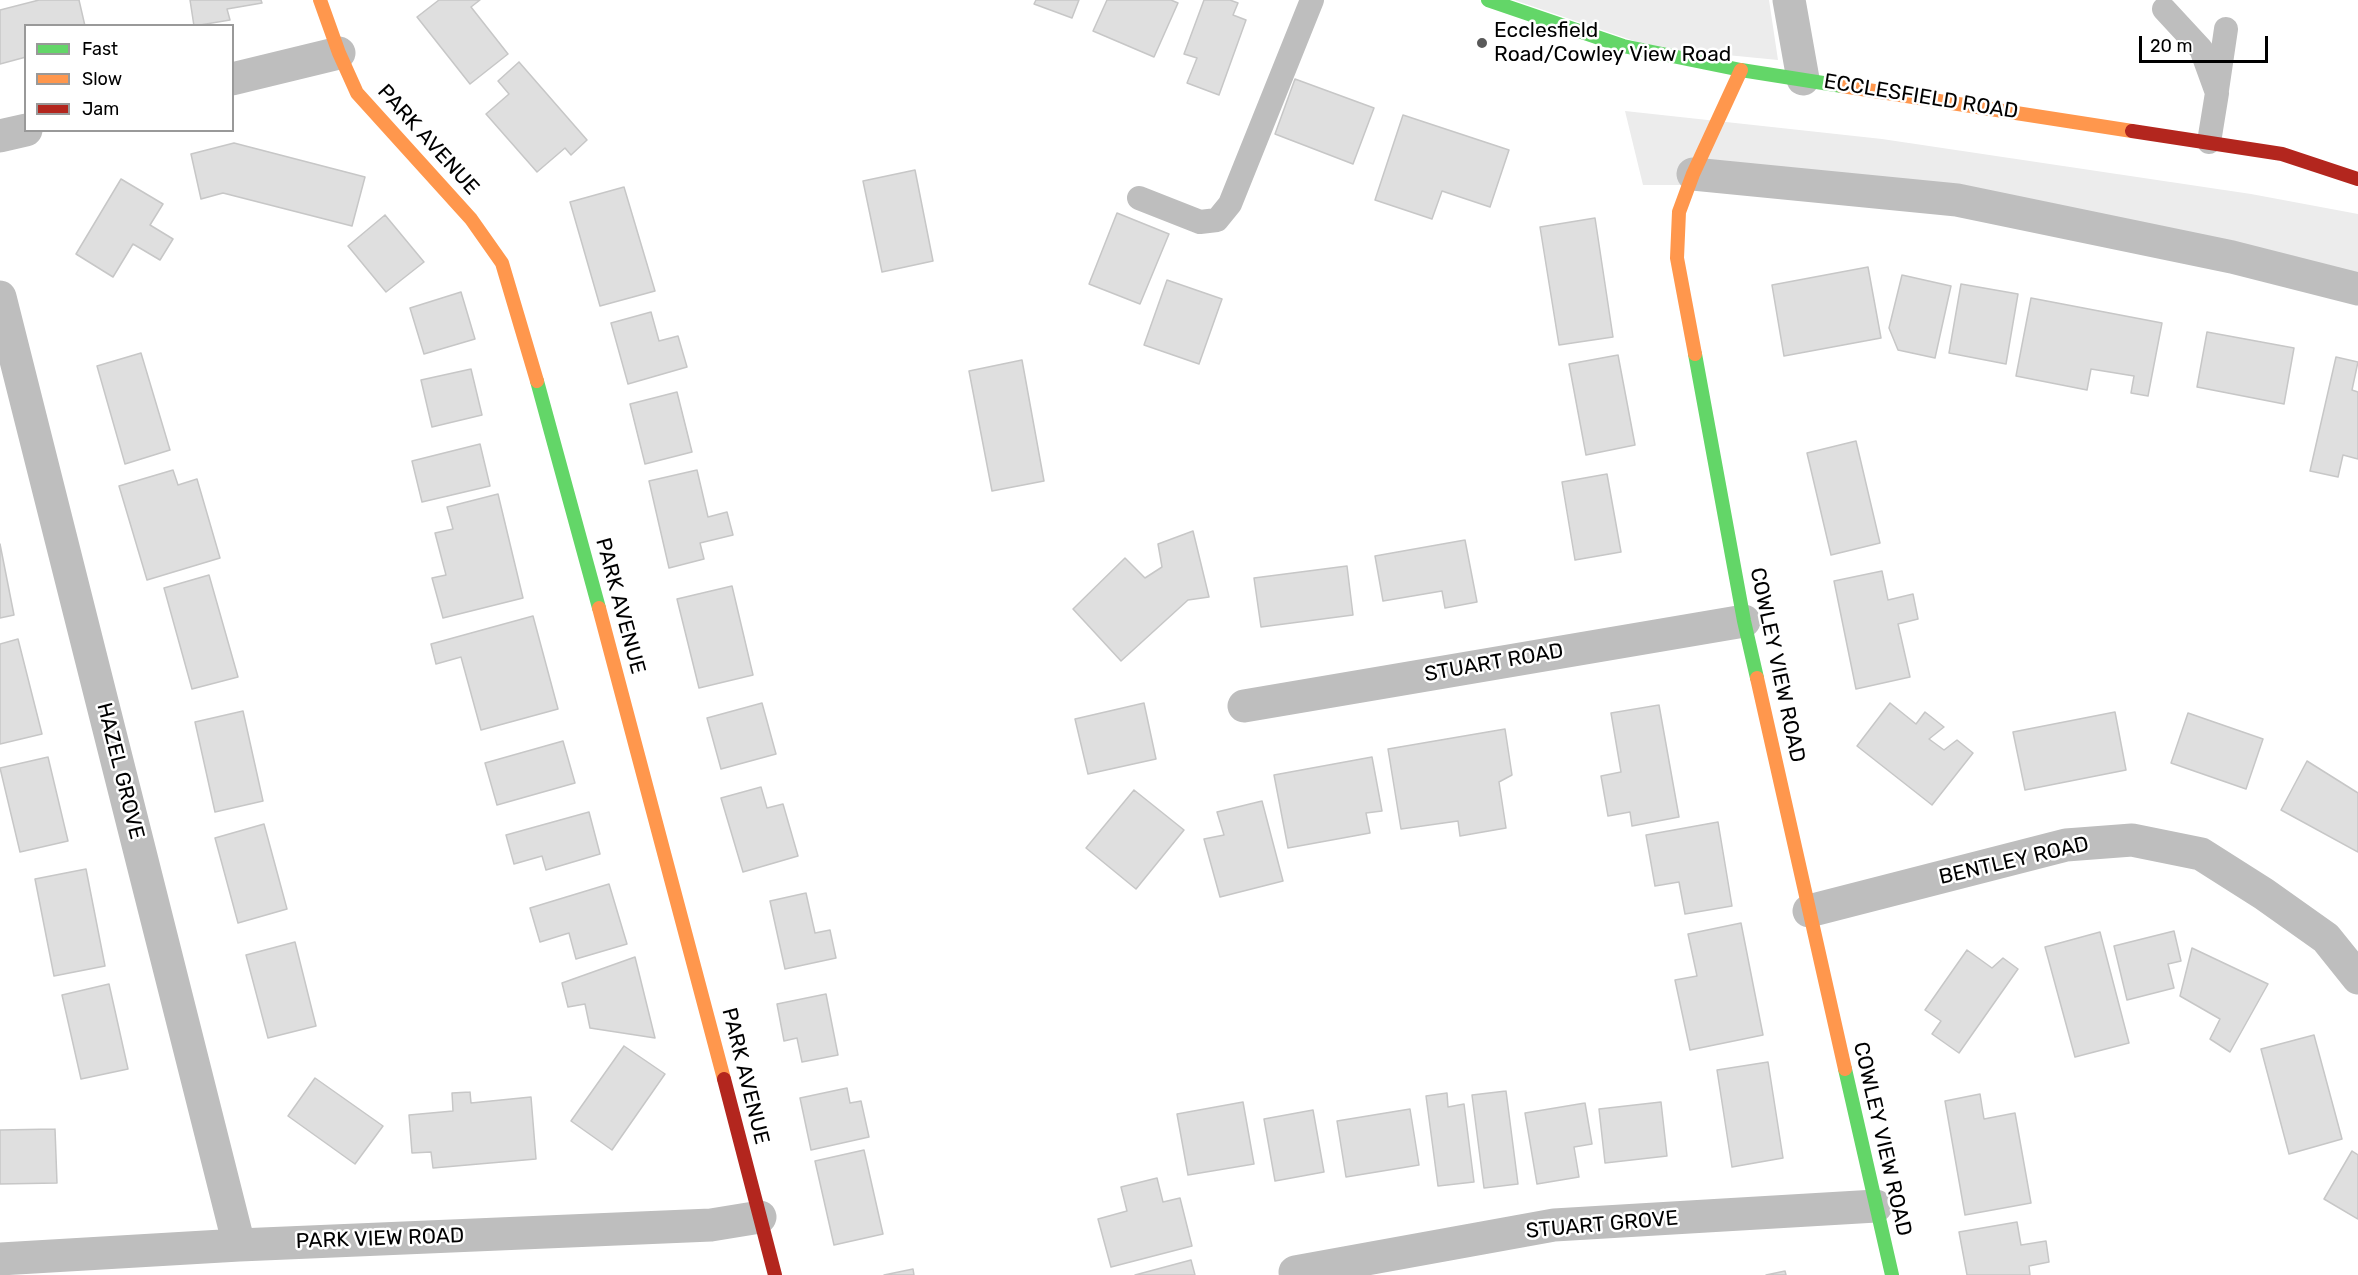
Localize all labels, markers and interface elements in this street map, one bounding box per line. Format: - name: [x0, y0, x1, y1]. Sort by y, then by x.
- place label: Ecclesfield Road/Cowley View Road: [1494, 18, 1731, 68]
- legend: [24, 24, 234, 132]
- scale bar: [2142, 24, 2271, 62]
- text: 20 m: [2150, 35, 2192, 57]
- marker: Ecclesfield Road/Cowley View Road: [1475, 36, 1489, 50]
- text: Fast: [82, 38, 118, 60]
- text: Slow: [82, 68, 122, 90]
- street label: ECCLESFIELD ROAD: [1822, 69, 2020, 125]
- street label: PARK AVENUE: [372, 80, 484, 200]
- text: Jam: [82, 98, 119, 120]
- street label: PARK AVENUE: [590, 535, 650, 677]
- street label: COWLEY VIEW ROAD: [1744, 565, 1810, 765]
- street label: STUART ROAD: [1423, 638, 1565, 688]
- street label: HAZEL GROVE: [91, 700, 149, 842]
- street label: BENTLEY ROAD: [1937, 832, 2091, 890]
- street label: PARK AVENUE: [716, 1005, 774, 1147]
- street label: COWLEY VIEW ROAD: [1847, 1039, 1917, 1239]
- street label: STUART GROVE: [1525, 1206, 1679, 1244]
- street label: PARK VIEW ROAD: [295, 1223, 465, 1255]

